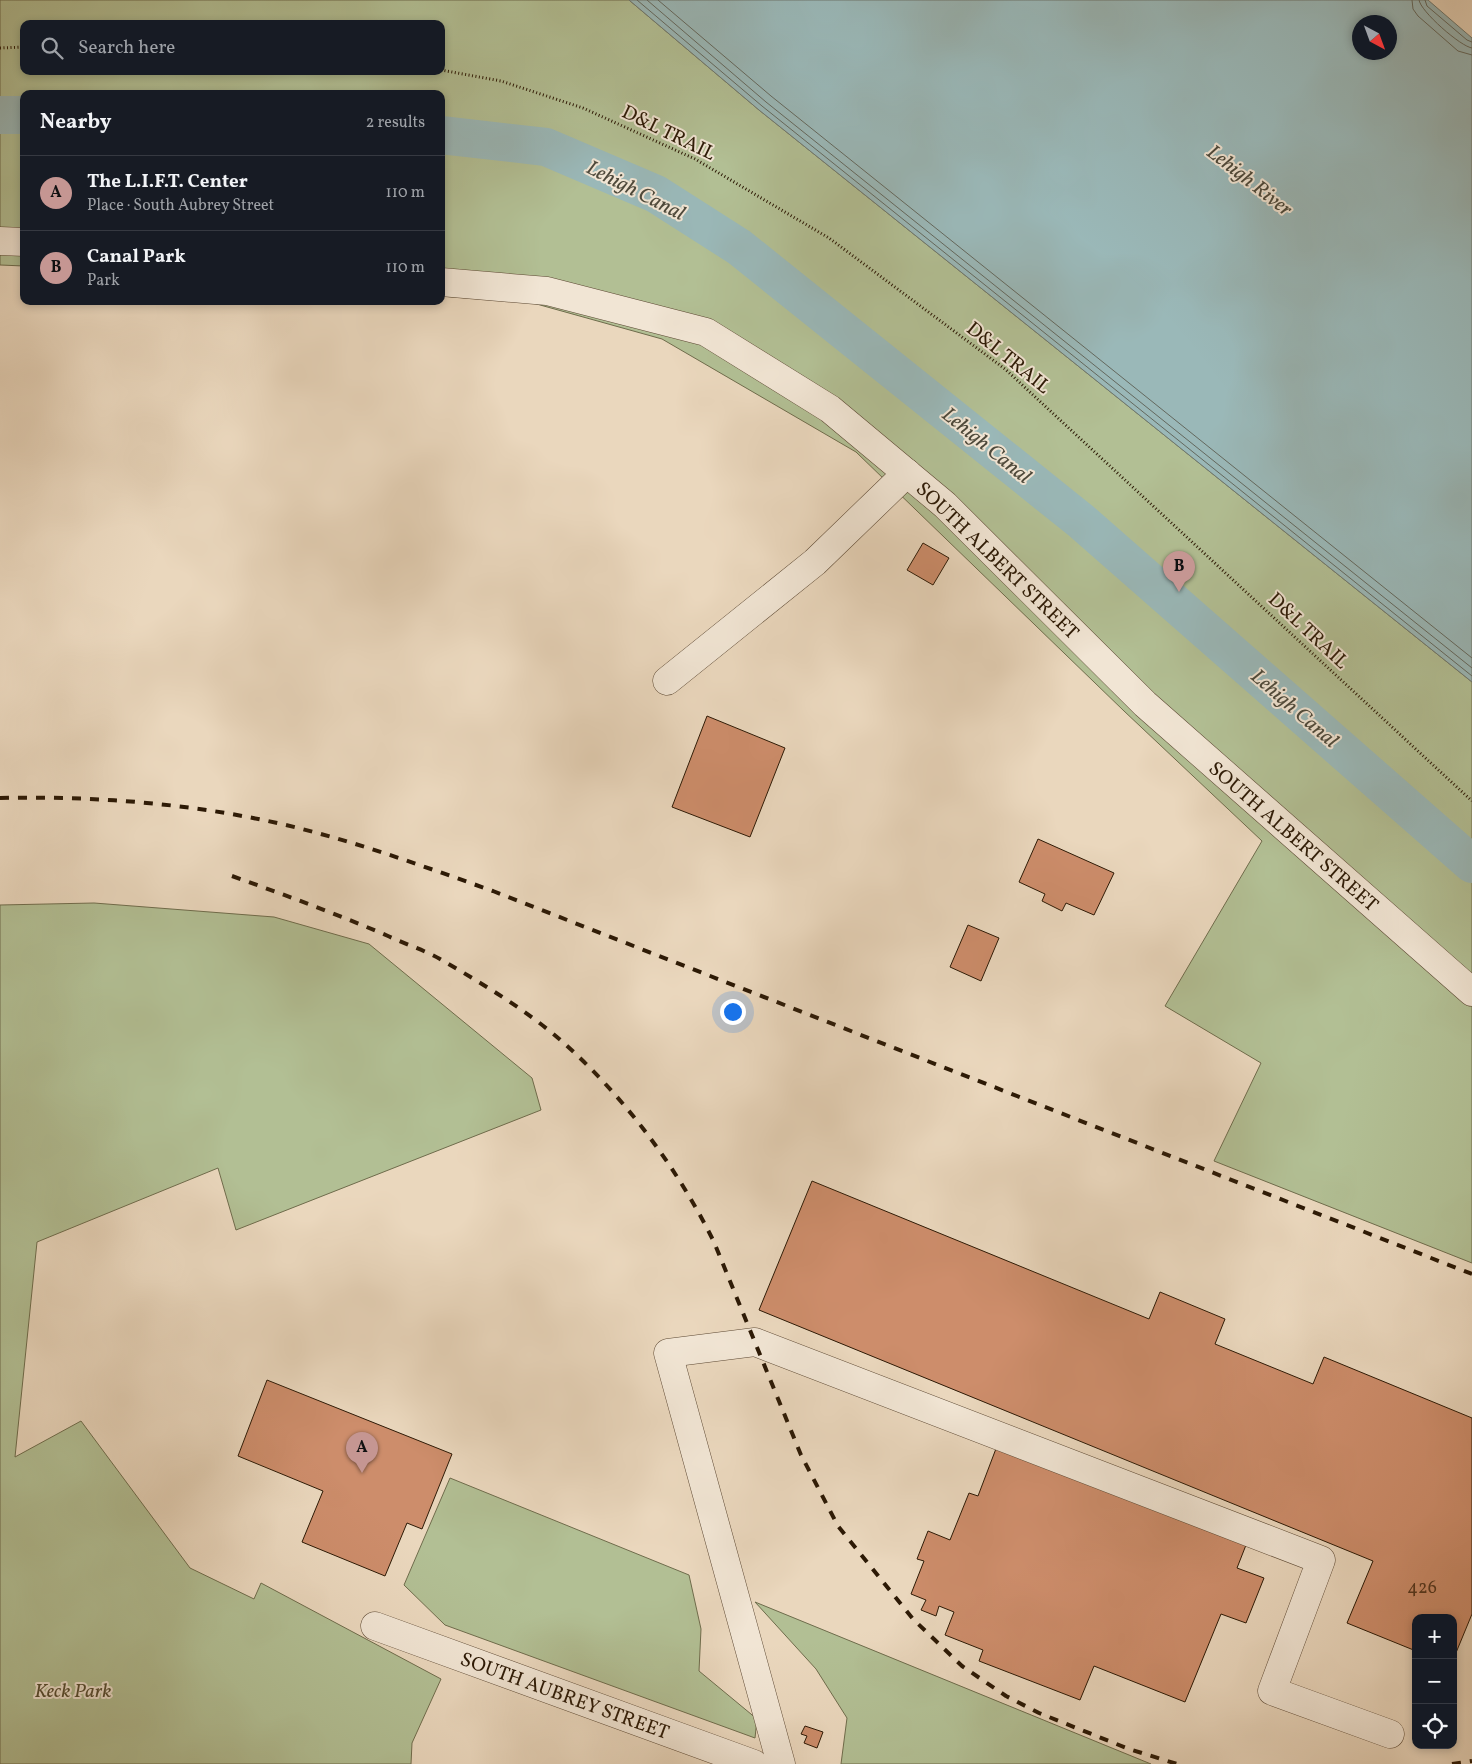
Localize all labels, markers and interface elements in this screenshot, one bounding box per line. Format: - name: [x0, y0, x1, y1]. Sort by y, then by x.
- north arrow: [1352, 15, 1397, 60]
- search box: [20, 20, 445, 75]
- icon: search: [38, 34, 66, 62]
- text: Search here: [78, 35, 175, 61]
- street label: D&L TRAIL: [616, 99, 720, 169]
- text: Nearby: [40, 108, 111, 137]
- text: 2 results: [366, 112, 425, 134]
- water label: Lehigh River: [1200, 138, 1298, 224]
- water label: Lehigh Canal: [581, 154, 690, 229]
- text: The L.I.F.T. Center: [87, 169, 248, 195]
- text: A: [50, 182, 62, 204]
- text: 110 m: [386, 182, 425, 204]
- text: Place · South Aubrey Street: [87, 195, 274, 217]
- text: Canal Park: [87, 244, 186, 270]
- text: B: [51, 257, 61, 279]
- text: 110 m: [386, 257, 425, 279]
- text: Park: [87, 270, 120, 292]
- street label: D&L TRAIL: [960, 316, 1056, 401]
- water label: Lehigh Canal: [935, 401, 1037, 491]
- street label: SOUTH ALBERT STREET: [909, 476, 1085, 647]
- pin: B: [1163, 551, 1195, 592]
- street label: D&L TRAIL: [1261, 587, 1354, 676]
- water label: Lehigh Canal: [1244, 663, 1344, 755]
- street label: SOUTH ALBERT STREET: [1202, 756, 1384, 919]
- your location: [720, 999, 746, 1025]
- pin: A: [346, 1432, 378, 1473]
- house number: 426: [1407, 1576, 1437, 1601]
- map controls: [1412, 1614, 1457, 1749]
- button: +: [1412, 1614, 1457, 1659]
- street label: SOUTH AUBREY STREET: [456, 1646, 673, 1748]
- button: −: [1412, 1659, 1457, 1704]
- park label: Keck Park: [34, 1678, 112, 1706]
- button: locate: [1412, 1704, 1457, 1749]

